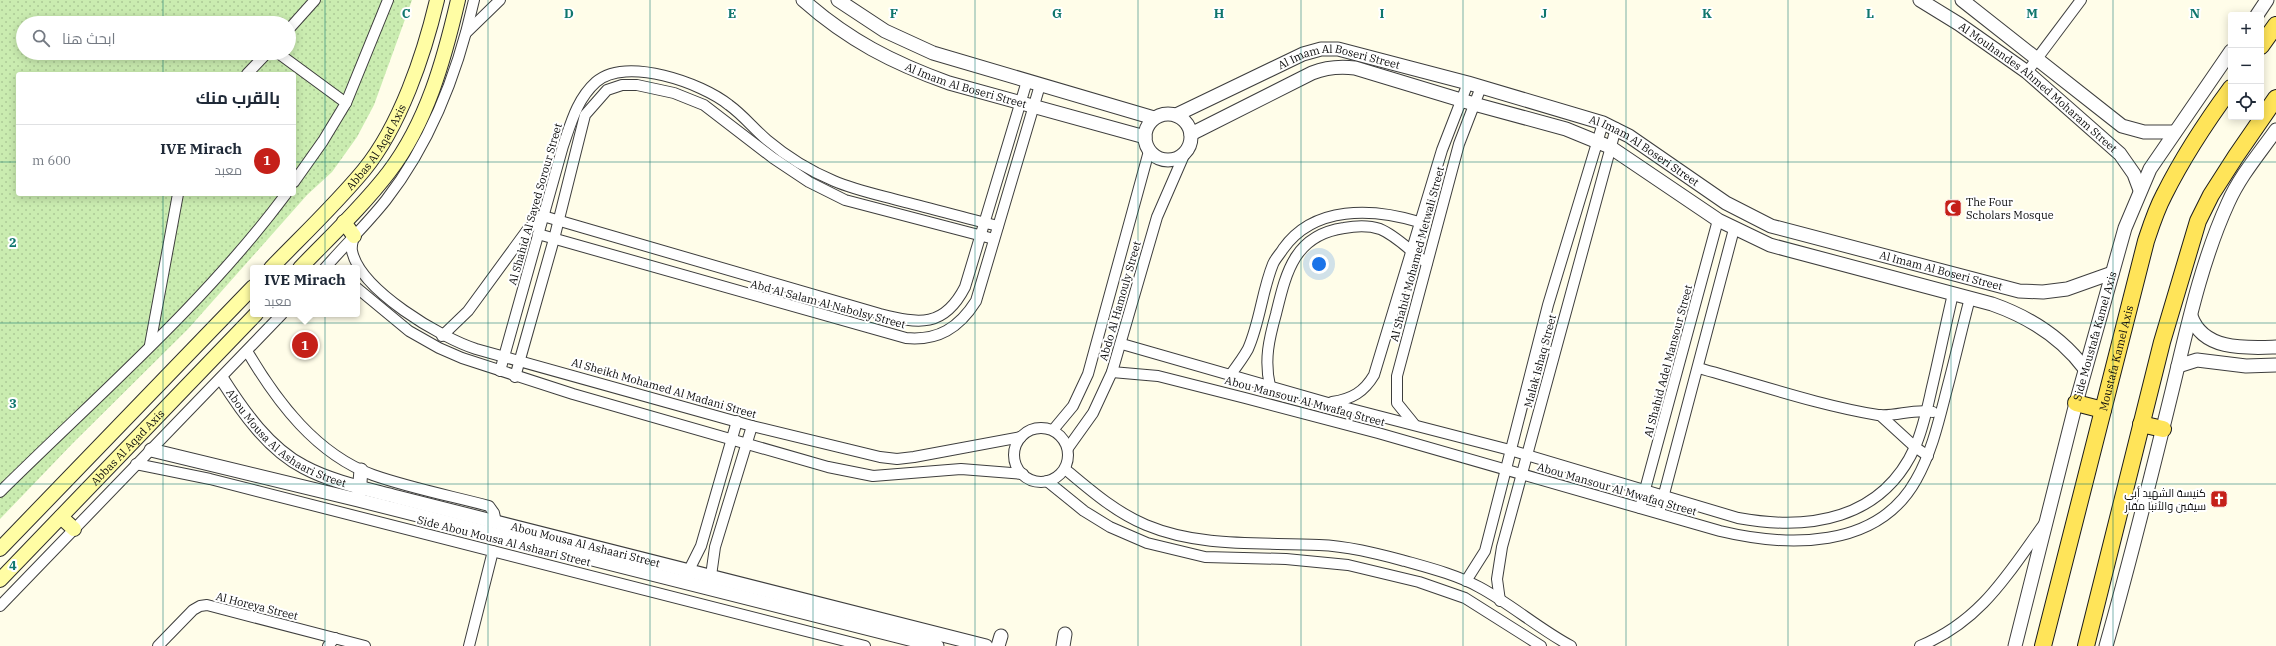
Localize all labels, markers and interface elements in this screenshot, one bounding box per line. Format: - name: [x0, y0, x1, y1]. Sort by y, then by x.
- text: C: [402, 5, 411, 22]
- text: D: [564, 5, 574, 22]
- text: E: [728, 5, 736, 22]
- text: F: [890, 5, 898, 22]
- text: G: [1052, 5, 1062, 22]
- text: H: [1214, 5, 1225, 22]
- text: I: [1380, 5, 1385, 22]
- text: J: [1541, 5, 1548, 22]
- text: K: [1702, 5, 1712, 22]
- text: L: [1866, 5, 1874, 22]
- text: M: [2026, 5, 2038, 22]
- text: N: [2190, 5, 2200, 22]
- map controls: [2228, 12, 2264, 120]
- button: +: [2228, 12, 2264, 48]
- search box: [16, 16, 296, 60]
- street label: Al Mouhandes Ahmed Moharam Street: [1956, 19, 2120, 155]
- icon: search: [30, 27, 52, 49]
- text: ابحث هنا: [62, 29, 116, 48]
- text: Al Imam Al Boseri Street: [1275, 41, 1402, 72]
- button: −: [2228, 48, 2264, 84]
- street label: Al Imam Al Boseri Street: [903, 59, 1028, 111]
- street label: Al Imam Al Boseri Street: [1277, 59, 1403, 75]
- button: locate: [2228, 84, 2264, 120]
- text: بالقرب منك: [196, 87, 280, 109]
- street label: Abbas Al Aqad Axis: [343, 102, 409, 193]
- street label: Al Imam Al Boseri Street: [1587, 112, 1702, 189]
- street label: Al Shahid Al Sayed Sorour Street: [505, 121, 565, 287]
- text: IVE Mirach: [160, 139, 242, 158]
- text: 600 m: [32, 152, 71, 169]
- text: 1: [263, 152, 271, 169]
- text: معبد: [215, 162, 242, 179]
- street label: Al Shahid Mohamed Metwali Street: [1387, 165, 1447, 343]
- place label: The Four Scholars Mosque: [1966, 195, 2054, 222]
- mosque icon: The Four Scholars Mosque: [1943, 198, 1963, 218]
- text: 2: [9, 234, 17, 251]
- street label: Abdo Al Hamouly Street: [1096, 239, 1144, 362]
- street label: Al Imam Al Boseri Street: [1878, 248, 2004, 293]
- your location: [1309, 254, 1329, 274]
- popup: [250, 265, 360, 317]
- text: IVE Mirach: [264, 270, 346, 289]
- street label: Side Moustafa Kamel Axis: [2070, 271, 2120, 403]
- street label: Abd Al Salam Al Nabolsy Street: [749, 277, 907, 332]
- street label: Al Shahid Adel Mansour Street: [1641, 283, 1695, 439]
- text: معبد: [264, 293, 292, 310]
- street label: Moustafa Kamel Axis: [2096, 304, 2136, 412]
- street label: Malak Ishaq Street: [1521, 313, 1559, 409]
- pin: 1: [292, 330, 318, 360]
- street label: Al Sheikh Mohamed Al Madani Street: [570, 355, 758, 421]
- street label: Abou Mansour Al Mwafaq Street: [1223, 373, 1387, 429]
- street label: Abou Mousa Al Ashaari Street: [223, 386, 348, 490]
- text: 3: [9, 395, 17, 412]
- street label: Abbas Al Aqad Axis: [88, 407, 167, 488]
- street label: Abou Mansour Al Mwafaq Street: [1536, 459, 1698, 519]
- place label: كنيسة الشهيد أبي سيفين والأنبا مقار: [2124, 486, 2206, 513]
- church icon: كنيسة الشهيد أبي سيفين والأنبا مقار: [2209, 489, 2229, 509]
- street label: Side Abou Mousa Al Ashaari Street: [416, 513, 592, 569]
- street label: Abou Mousa Al Ashaari Street: [509, 520, 661, 570]
- text: 4: [9, 557, 17, 574]
- street label: Al Horeya Street: [215, 589, 300, 623]

